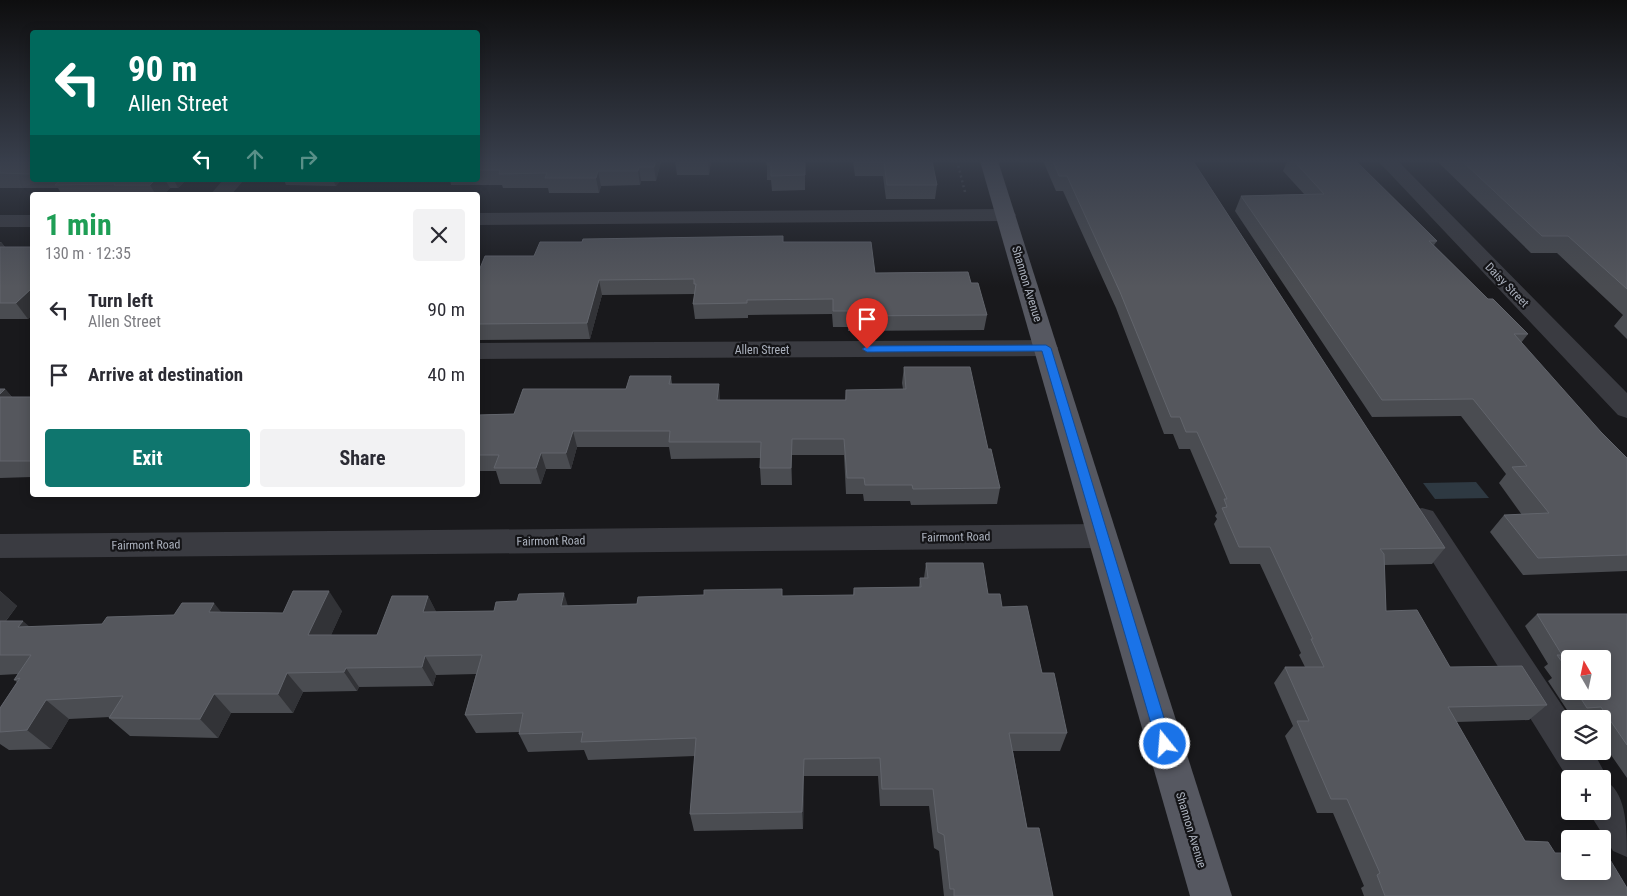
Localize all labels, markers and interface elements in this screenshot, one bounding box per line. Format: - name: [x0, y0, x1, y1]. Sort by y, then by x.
- text: 90 m: [128, 49, 197, 90]
- icon: left: [45, 50, 110, 115]
- text: Allen Street: [128, 91, 228, 116]
- icon: left: [188, 145, 216, 173]
- icon: ahead: [241, 145, 269, 173]
- icon: right: [294, 145, 322, 173]
- text: 1 min: [45, 207, 112, 242]
- button: close: [413, 209, 465, 261]
- text: 130 m · 12:35: [45, 244, 131, 263]
- street label: Shannon Avenue: [1009, 244, 1045, 324]
- street label: Daisy Street: [1482, 260, 1532, 311]
- text: Turn left: [88, 289, 153, 312]
- icon: left: [45, 296, 73, 324]
- text: 90 m: [428, 298, 465, 321]
- pin: [846, 298, 888, 349]
- icon: arrive: [853, 305, 881, 333]
- text: Allen Street: [88, 312, 161, 331]
- street label: Allen Street: [735, 343, 790, 357]
- icon: arrive: [45, 361, 73, 389]
- text: Arrive at destination: [88, 363, 243, 386]
- text: 40 m: [428, 363, 465, 386]
- button: Exit: [45, 429, 250, 487]
- button: Share: [260, 429, 465, 487]
- street label: Fairmont Road: [921, 529, 991, 545]
- street label: Fairmont Road: [516, 533, 586, 549]
- street label: Fairmont Road: [111, 537, 181, 553]
- north arrow: [1561, 650, 1611, 700]
- map controls: [1561, 650, 1611, 880]
- button: layers: [1561, 710, 1611, 760]
- position arrow: [1138, 717, 1190, 769]
- button: +: [1561, 770, 1611, 820]
- street label: Shannon Avenue: [1173, 790, 1209, 870]
- button: −: [1561, 830, 1611, 880]

